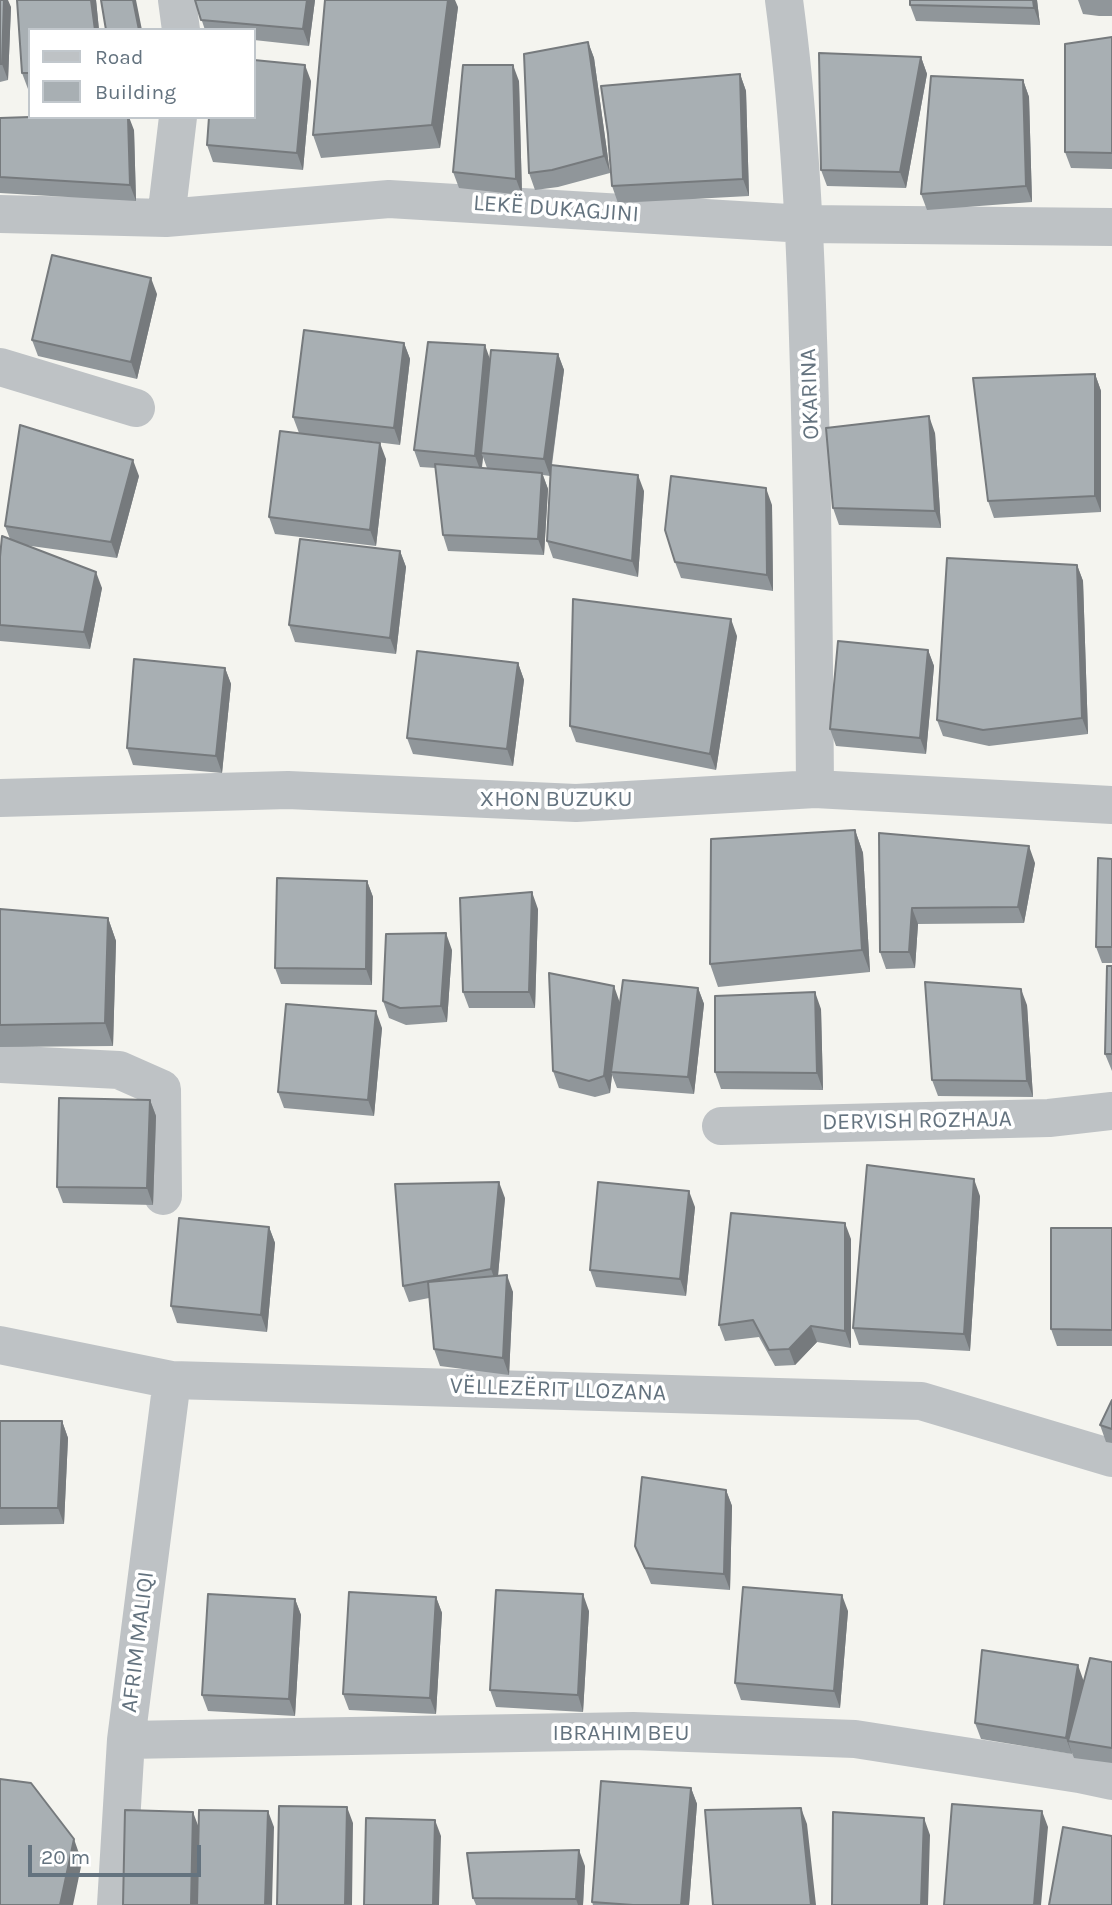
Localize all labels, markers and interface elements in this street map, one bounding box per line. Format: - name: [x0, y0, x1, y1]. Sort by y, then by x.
- legend: [28, 28, 256, 119]
- text: Road: [95, 45, 143, 69]
- text: Building: [95, 80, 176, 104]
- street label: LEKË DUKAGJINI: [472, 189, 640, 229]
- street label: OKARINA: [795, 348, 825, 440]
- street label: XHON BUZUKU: [479, 785, 633, 813]
- street label: DERVISH ROZHAJA: [822, 1106, 1012, 1136]
- street label: VËLLEZËRIT LLOZANA: [449, 1372, 667, 1408]
- street label: AFRIM MALIQI: [116, 1570, 160, 1714]
- street label: IBRAHIM BEU: [552, 1719, 690, 1747]
- scale bar: [32, 1832, 205, 1876]
- text: 20 m: [41, 1845, 90, 1869]

